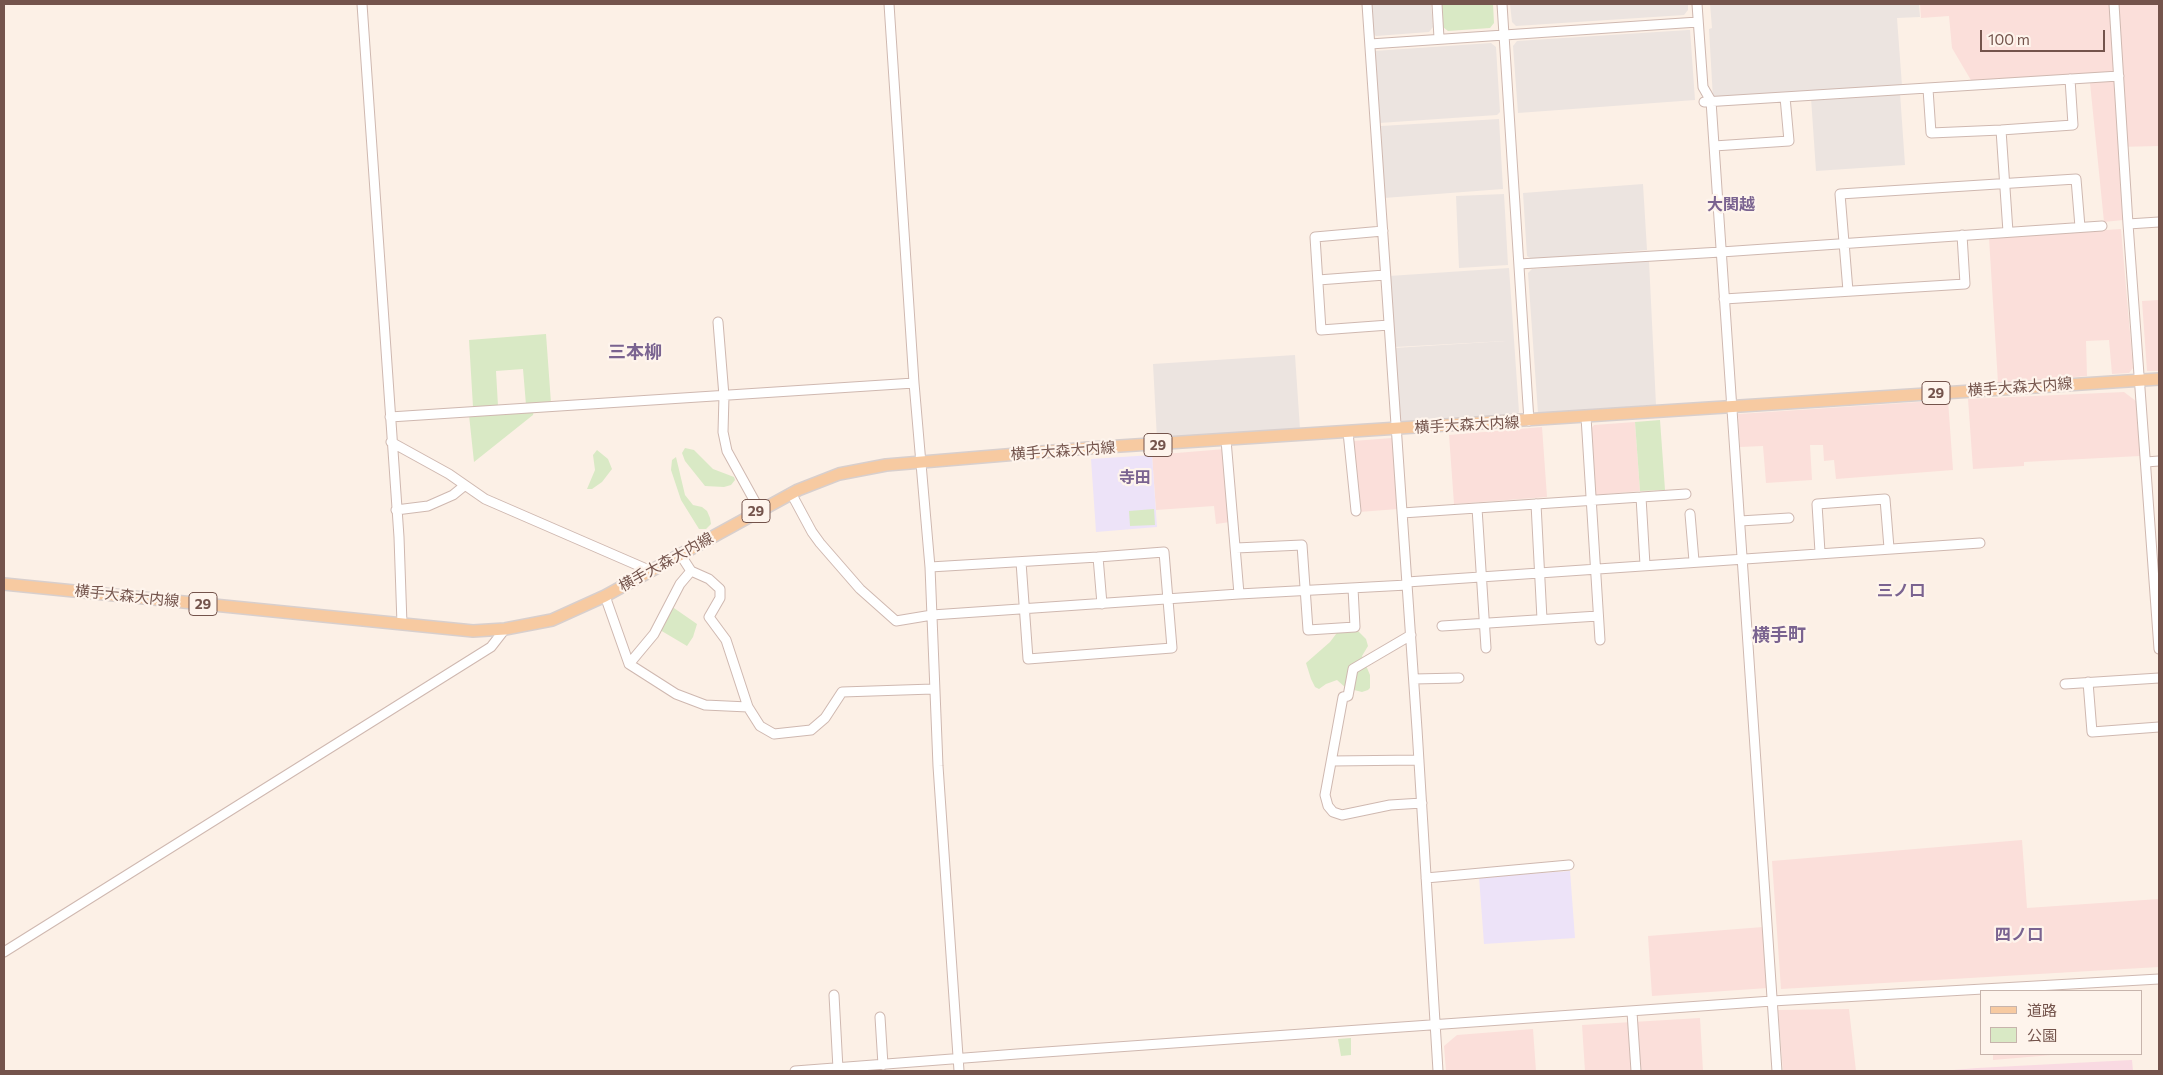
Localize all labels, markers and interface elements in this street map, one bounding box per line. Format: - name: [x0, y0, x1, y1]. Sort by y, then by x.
- scale bar: [1983, 20, 2108, 52]
- text: 100 m: [1988, 30, 2030, 48]
- district label: 大関越: [1707, 195, 1755, 215]
- district label: 三本柳: [608, 341, 662, 363]
- street label: 横手大森大内線: [1967, 374, 2073, 400]
- road number: 29: [1922, 382, 1950, 404]
- street label: 横手大森大内線: [1414, 413, 1520, 437]
- road number: 29: [1144, 434, 1172, 456]
- street label: 横手大森大内線: [1010, 438, 1116, 464]
- district label: 寺田: [1119, 468, 1151, 488]
- road number: 29: [742, 500, 770, 522]
- street label: 横手大森大内線: [616, 529, 716, 595]
- district label: 三ノ口: [1877, 581, 1925, 601]
- street label: 横手大森大内線: [74, 582, 180, 610]
- road number: 29: [189, 592, 217, 616]
- district label: 横手町: [1752, 624, 1806, 646]
- district label: 四ノ口: [1995, 925, 2043, 945]
- legend: [1980, 990, 2143, 1055]
- text: 道路: [2027, 1001, 2057, 1019]
- text: 公園: [2027, 1026, 2057, 1044]

